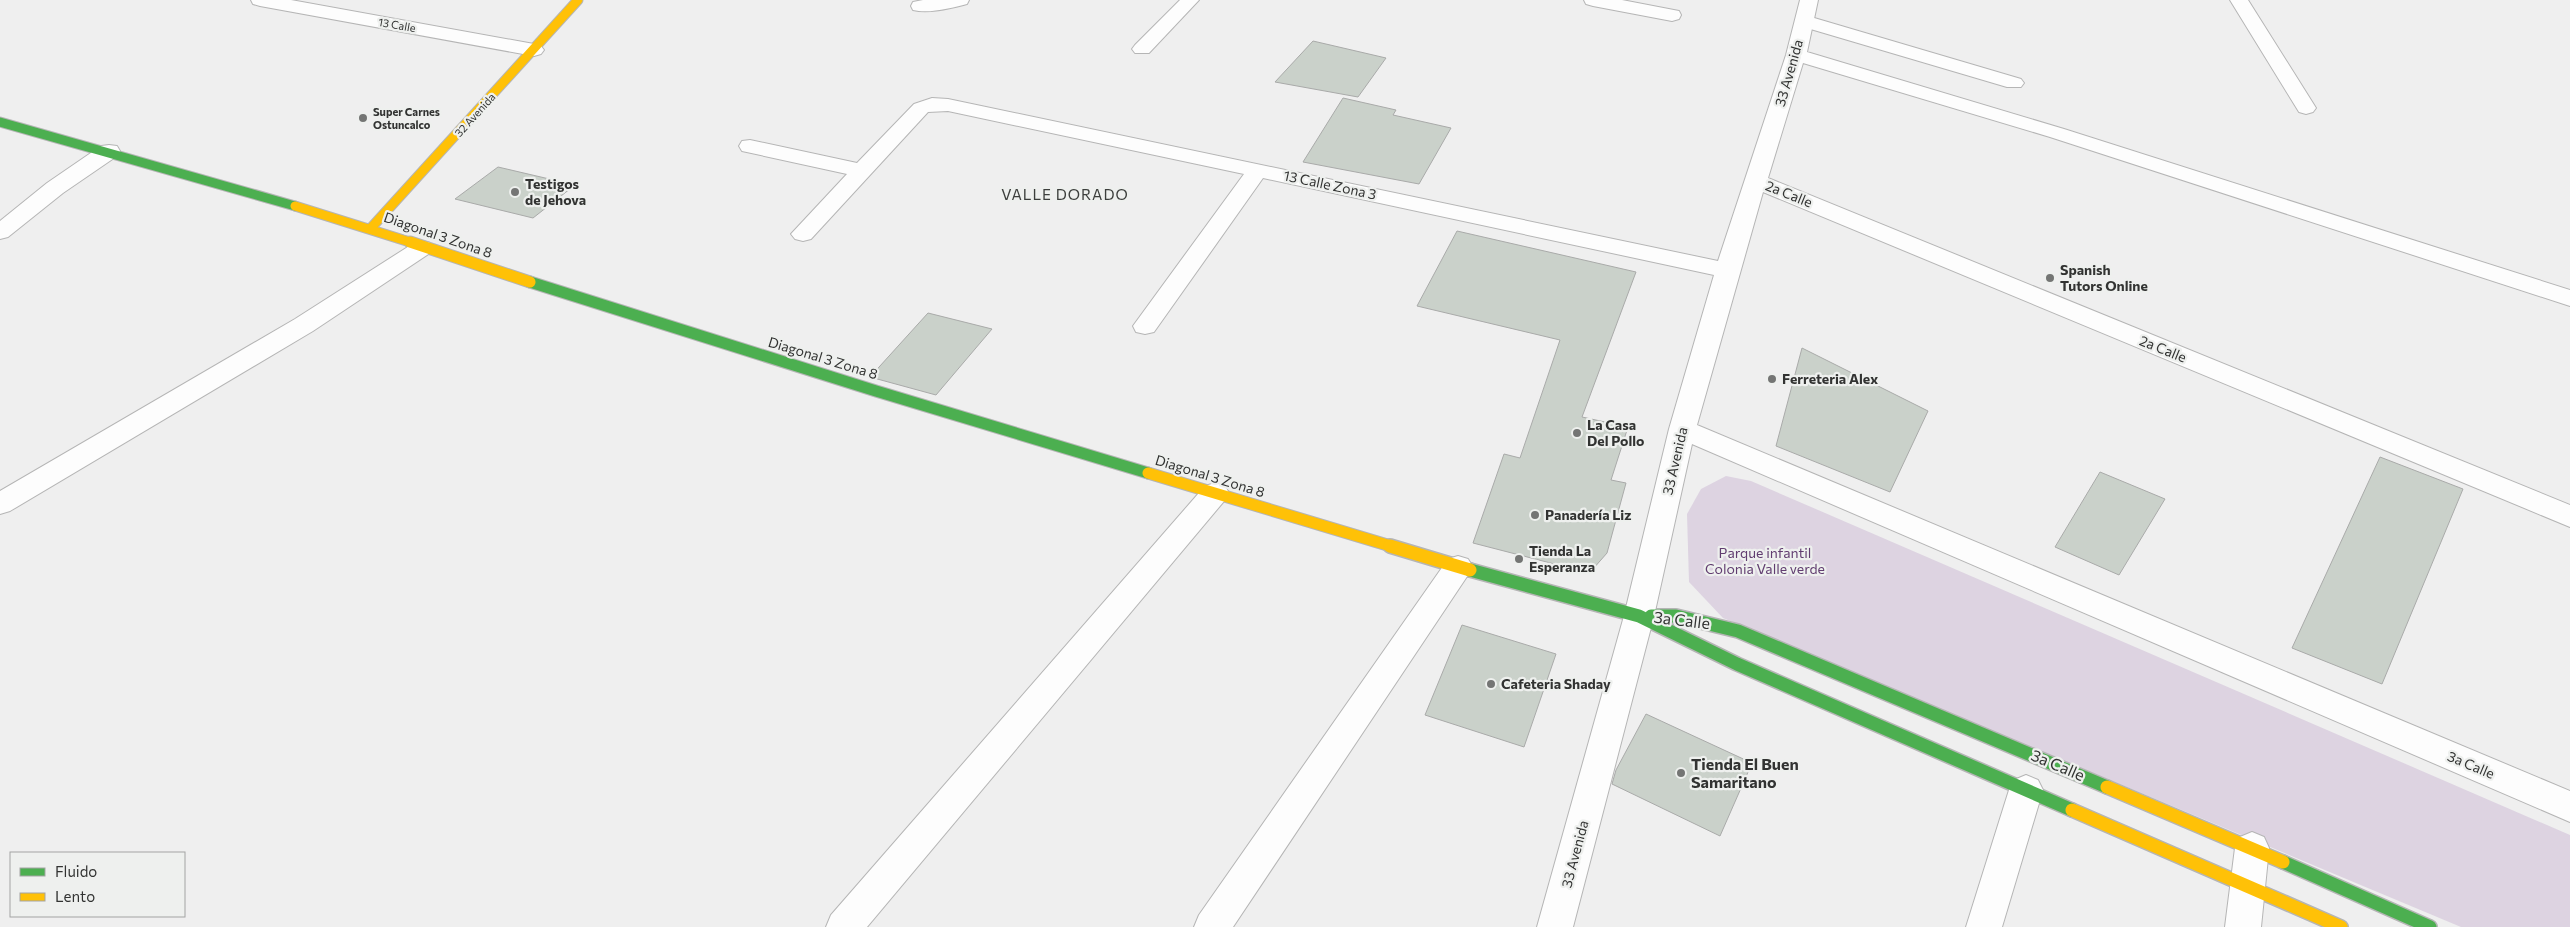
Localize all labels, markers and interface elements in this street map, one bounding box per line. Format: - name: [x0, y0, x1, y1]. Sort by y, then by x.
- street label: 13 Calle: [377, 15, 417, 34]
- street label: 33 Avenida: [1771, 37, 1806, 108]
- street label: 32 Avenida: [452, 90, 498, 139]
- place label: Super Carnes Ostuncalco: [373, 105, 440, 131]
- marker: Super Carnes Ostuncalco: [357, 112, 369, 124]
- street label: 13 Calle Zona 3: [1282, 166, 1378, 203]
- place label: Testigos de Jehova: [525, 175, 586, 208]
- street label: 2a Calle: [1763, 176, 1815, 211]
- district label: VALLE DORADO: [1001, 185, 1129, 203]
- marker: Testigos de Jehova: [509, 186, 521, 198]
- street label: Diagonal 3 Zona 8: [382, 208, 495, 261]
- place label: Spanish Tutors Online: [2060, 261, 2148, 294]
- marker: Spanish Tutors Online: [2044, 272, 2056, 284]
- street label: 2a Calle: [2137, 331, 2189, 366]
- street label: Diagonal 3 Zona 8: [766, 333, 880, 382]
- place label: Ferreteria Alex: [1782, 370, 1878, 387]
- marker: Ferreteria Alex: [1766, 373, 1778, 385]
- place label: La Casa Del Pollo: [1587, 416, 1644, 449]
- street label: 33 Avenida: [1658, 425, 1691, 496]
- marker: La Casa Del Pollo: [1571, 427, 1583, 439]
- street label: Diagonal 3 Zona 8: [1153, 451, 1267, 500]
- place label: Panadería Liz: [1545, 506, 1631, 523]
- marker: Panadería Liz: [1529, 509, 1541, 521]
- place label: Tienda La Esperanza: [1529, 542, 1595, 575]
- park label: Parque infantil Colonia Valle verde: [1705, 544, 1825, 577]
- marker: Tienda La Esperanza: [1513, 553, 1525, 565]
- street label: 3a Calle: [1653, 607, 1711, 632]
- place label: Cafeteria Shaday: [1501, 675, 1611, 692]
- marker: Cafeteria Shaday: [1485, 678, 1497, 690]
- street label: 3a Calle: [2028, 745, 2088, 784]
- street label: 3a Calle: [2445, 747, 2497, 782]
- place label: Tienda El Buen Samaritano: [1691, 754, 1799, 791]
- marker: Tienda El Buen Samaritano: [1675, 767, 1687, 779]
- street label: 33 Avenida: [1557, 818, 1592, 889]
- legend: [10, 852, 185, 917]
- text: Fluido: [55, 862, 97, 880]
- text: Lento: [55, 887, 95, 905]

